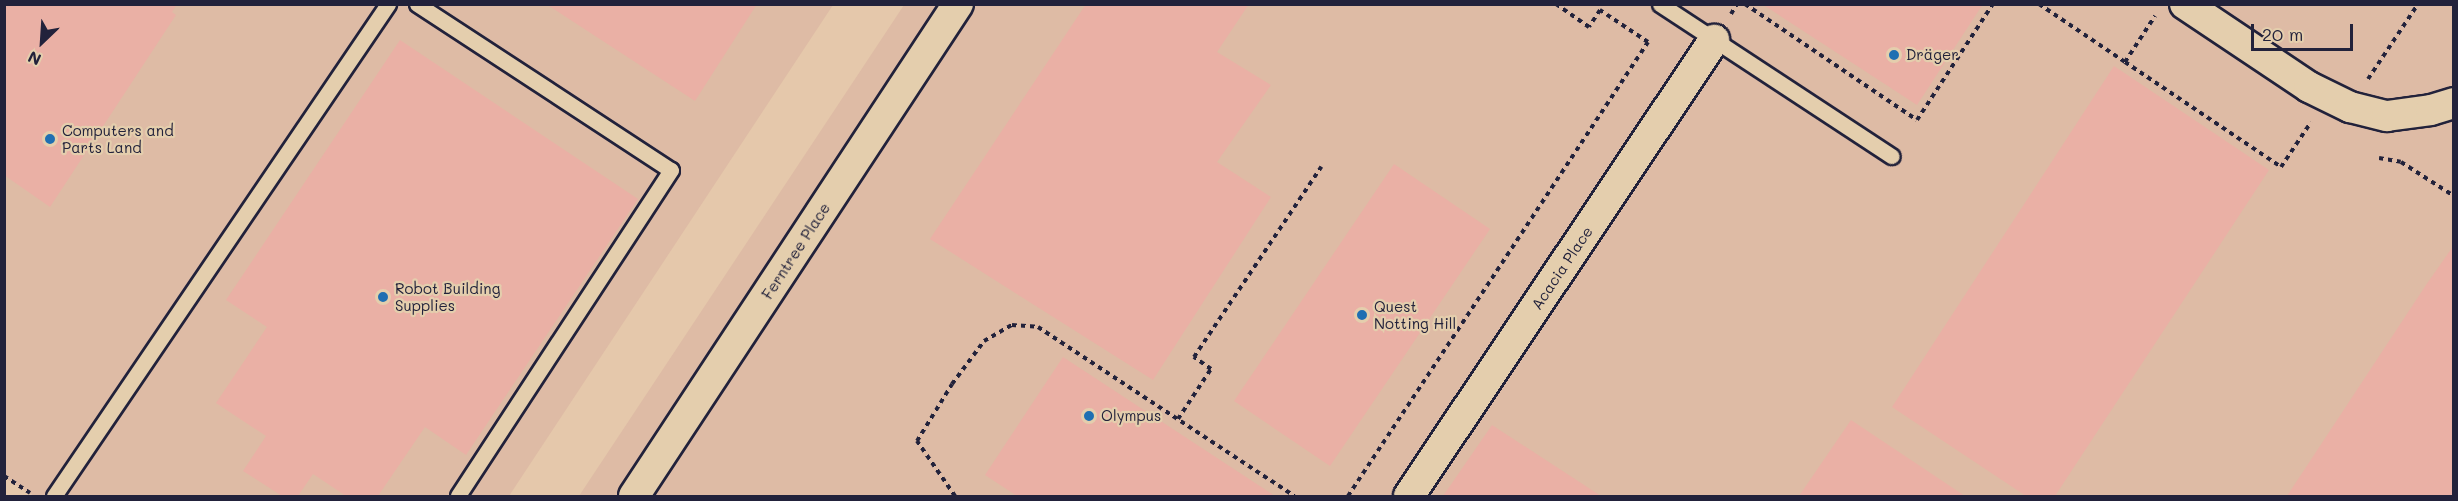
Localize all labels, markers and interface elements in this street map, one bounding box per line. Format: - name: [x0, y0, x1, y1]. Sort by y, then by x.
- north arrow: [12, 12, 72, 72]
- scale bar: [2254, 12, 2356, 50]
- text: 20 m: [2262, 22, 2303, 46]
- place label: Dräger: [1906, 46, 1959, 64]
- text: N: [24, 47, 44, 71]
- marker: Dräger: [1887, 48, 1901, 62]
- place label: Computers and Parts Land: [62, 121, 174, 156]
- marker: Computers and Parts Land: [43, 132, 57, 146]
- street label: Ferntree Place: [758, 199, 834, 303]
- street label: Acacia Place: [1528, 223, 1596, 313]
- place label: Robot Building Supplies: [395, 279, 500, 314]
- marker: Robot Building Supplies: [376, 290, 390, 304]
- place label: Quest Notting Hill: [1374, 297, 1456, 332]
- marker: Quest Notting Hill: [1355, 308, 1369, 322]
- place label: Olympus: [1101, 407, 1161, 425]
- marker: Olympus: [1082, 409, 1096, 423]

